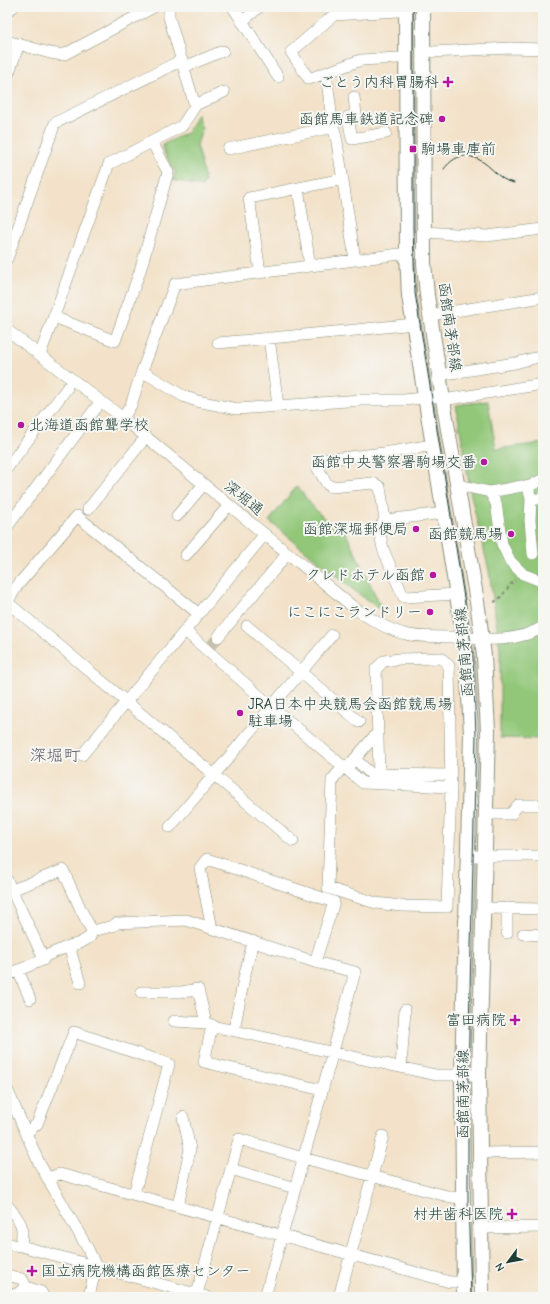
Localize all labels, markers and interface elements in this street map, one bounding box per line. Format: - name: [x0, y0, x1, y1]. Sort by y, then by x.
- place label: ごとう内科胃腸科: [319, 73, 439, 91]
- marker: ごとう内科胃腸科: [442, 76, 454, 88]
- place label: 函館馬車鉄道記念碑: [299, 110, 434, 128]
- marker: 函館馬車鉄道記念碑: [437, 114, 447, 124]
- place label: 駒場車庫前: [421, 140, 496, 158]
- marker: 駒場車庫前: [408, 144, 418, 154]
- street label: 函館南茅部線: [435, 281, 465, 373]
- place label: 北海道函館聾学校: [29, 416, 149, 434]
- marker: 北海道函館聾学校: [16, 420, 26, 430]
- place label: 函館中央警察署駒場交番: [311, 453, 476, 471]
- marker: 函館中央警察署駒場交番: [479, 457, 489, 467]
- street label: 深堀通: [221, 477, 267, 519]
- place label: 函館深堀郵便局: [303, 520, 408, 538]
- marker: 函館深堀郵便局: [411, 524, 421, 534]
- place label: 函館競馬場: [428, 525, 503, 543]
- marker: 函館競馬場: [506, 529, 516, 539]
- place label: クレドホテル函館: [306, 566, 425, 584]
- marker: クレドホテル函館: [428, 570, 438, 580]
- place label: にこにこランドリー: [287, 603, 422, 621]
- street label: 函館南茅部線: [451, 606, 477, 698]
- marker: にこにこランドリー: [425, 607, 435, 617]
- place label: JRA日本中央競馬会函館競馬場 駐車場: [248, 695, 453, 730]
- marker: JRA日本中央競馬会函館競馬場 駐車場: [235, 708, 245, 718]
- district label: 深堀町: [30, 746, 81, 765]
- place label: 富田病院: [446, 1011, 506, 1029]
- marker: 富田病院: [509, 1014, 521, 1026]
- street label: 函館南茅部線: [454, 1049, 472, 1139]
- place label: 村井歯科医院: [413, 1205, 503, 1223]
- marker: 村井歯科医院: [506, 1208, 518, 1220]
- north arrow: [488, 1242, 528, 1282]
- text: N: [493, 1261, 507, 1274]
- place label: 国立病院機構函館医療センター: [41, 1262, 250, 1280]
- marker: 国立病院機構函館医療センター: [26, 1265, 38, 1277]

